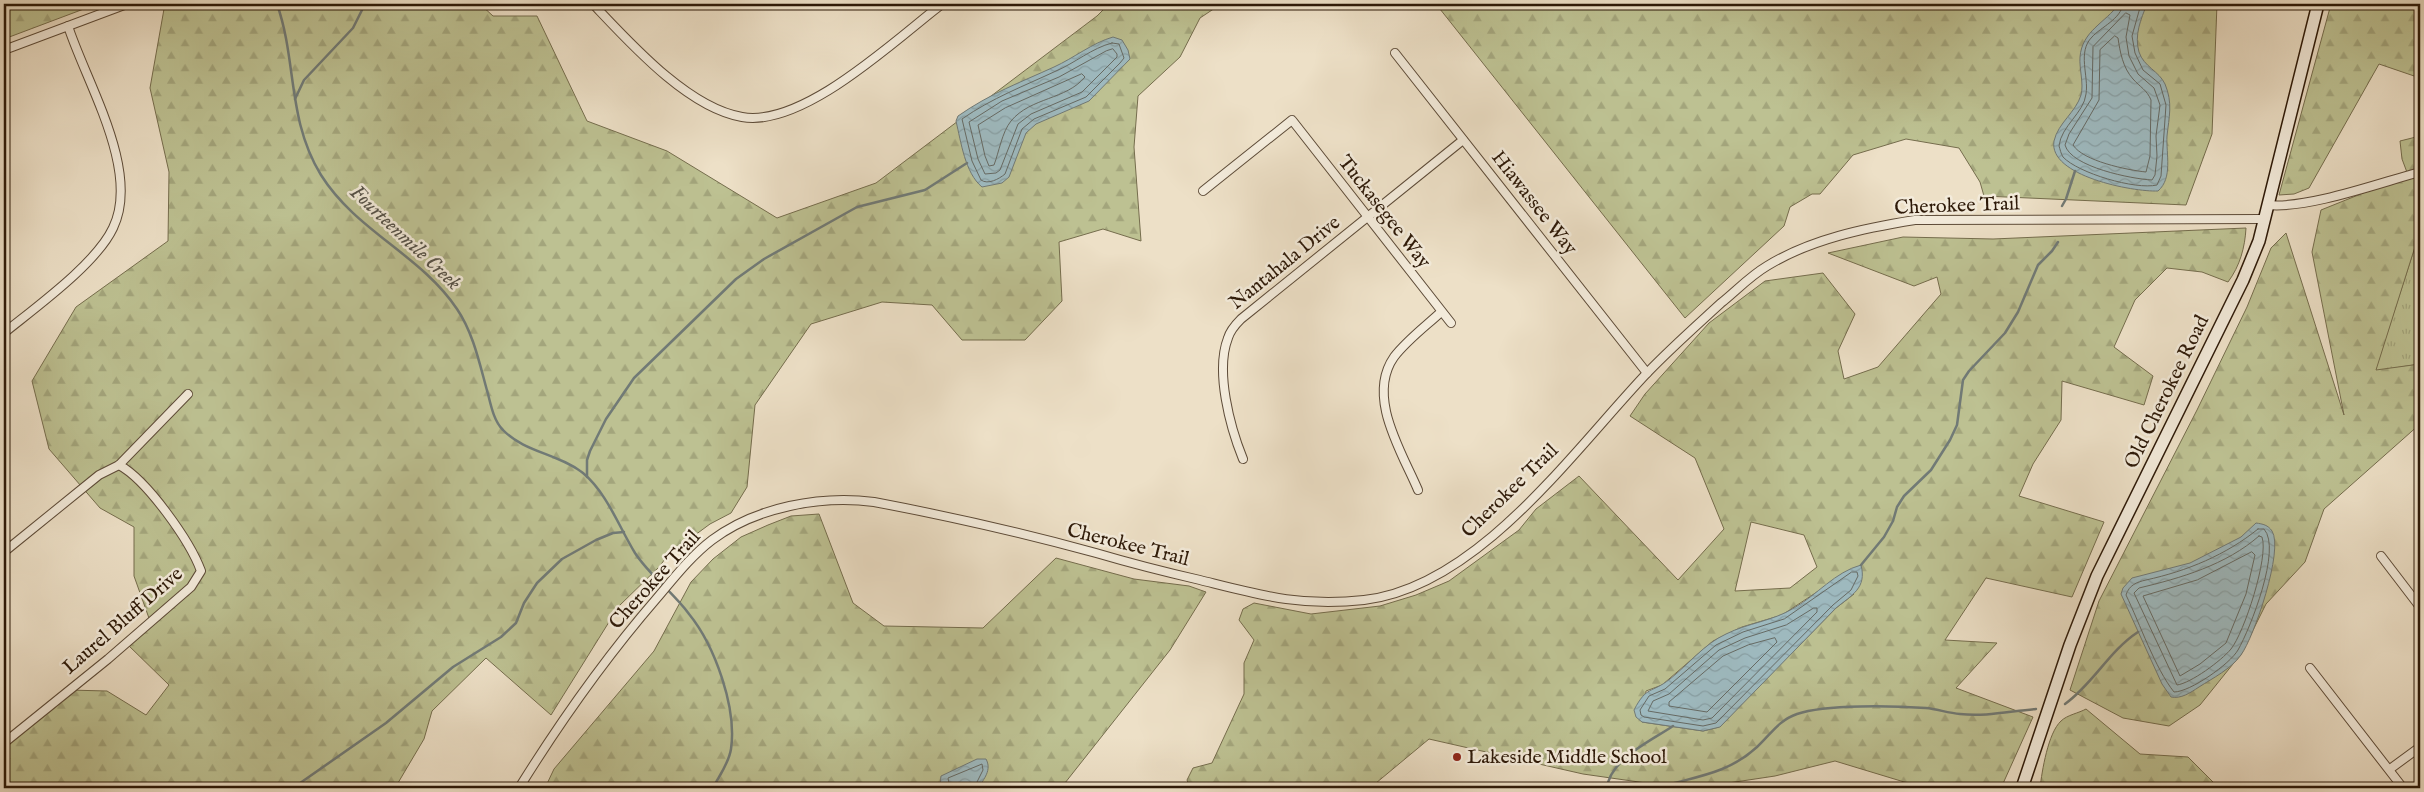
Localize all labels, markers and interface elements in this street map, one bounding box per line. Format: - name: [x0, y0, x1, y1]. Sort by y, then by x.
- street label: Hiawassee Way: [1485, 146, 1583, 260]
- street label: Tuckasegee Way: [1332, 150, 1436, 274]
- water label: Fourteenmile Creek: [344, 179, 467, 297]
- street label: Cherokee Trail: [1894, 191, 2021, 221]
- street label: Nantahala Drive: [1224, 211, 1346, 315]
- street label: Old Cherokee Road: [2119, 311, 2215, 473]
- street label: Cherokee Trail: [1456, 438, 1564, 543]
- street label: Cherokee Trail: [1064, 518, 1192, 572]
- street label: Cherokee Trail: [604, 525, 707, 635]
- street label: Laurel Bluff Drive: [58, 562, 188, 680]
- place label: Lakeside Middle School: [1467, 745, 1667, 770]
- marker: Lakeside Middle School: [1451, 751, 1463, 763]

